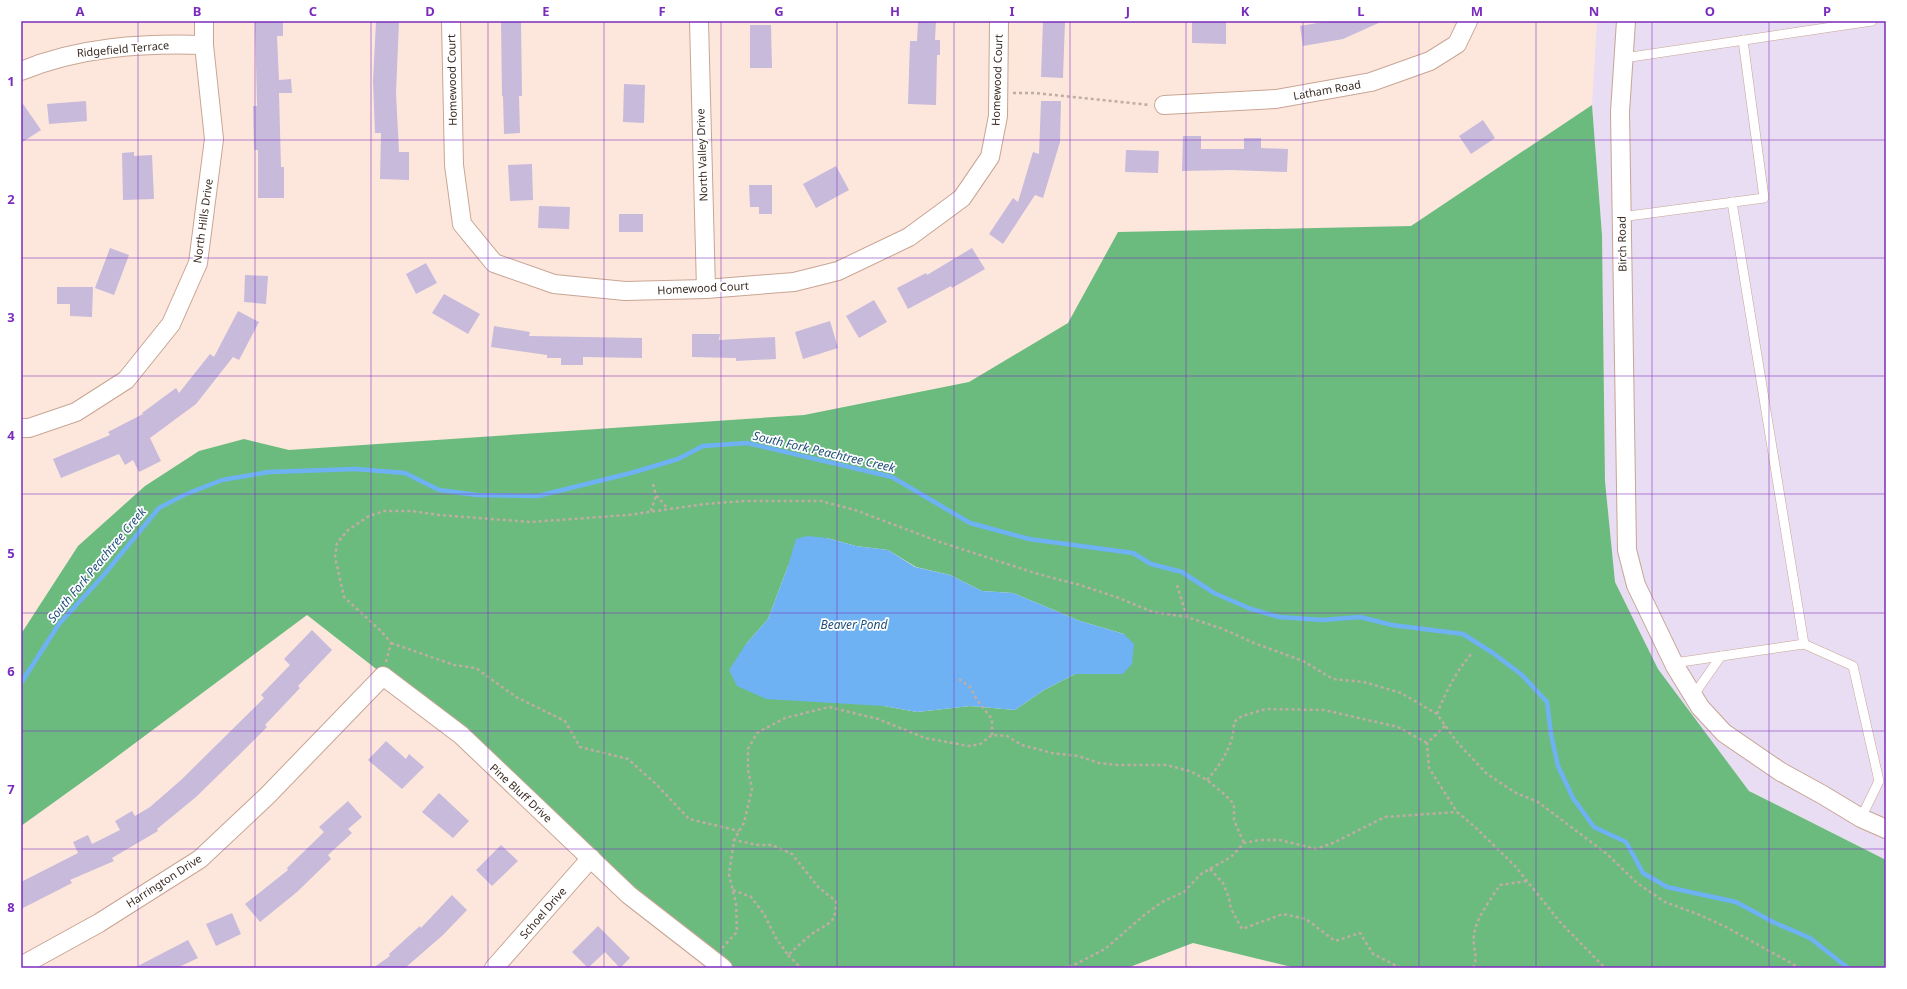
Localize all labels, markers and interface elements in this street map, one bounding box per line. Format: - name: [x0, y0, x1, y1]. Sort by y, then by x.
- text: A: [76, 2, 85, 20]
- text: B: [193, 2, 201, 20]
- text: C: [309, 2, 317, 20]
- text: D: [425, 2, 435, 20]
- text: E: [542, 2, 550, 20]
- text: F: [658, 2, 666, 20]
- text: G: [774, 2, 784, 20]
- text: H: [890, 2, 900, 20]
- text: I: [1009, 2, 1015, 20]
- text: J: [1125, 2, 1130, 20]
- text: K: [1241, 2, 1250, 20]
- text: L: [1357, 2, 1365, 20]
- text: M: [1471, 2, 1483, 20]
- text: N: [1589, 2, 1599, 20]
- text: O: [1705, 2, 1715, 20]
- text: P: [1823, 2, 1831, 20]
- street label: Homewood Court: [443, 34, 460, 126]
- street label: Homewood Court: [987, 34, 1006, 126]
- street label: Ridgefield Terrace: [76, 37, 170, 60]
- text: 1: [7, 72, 15, 90]
- street label: Latham Road: [1292, 76, 1362, 103]
- street label: North Valley Drive: [692, 108, 711, 202]
- street label: North Hills Drive: [189, 178, 216, 264]
- text: 2: [7, 190, 15, 208]
- street label: Birch Road: [1614, 216, 1629, 272]
- street label: Homewood Court: [657, 278, 749, 297]
- text: 3: [7, 308, 15, 326]
- text: 4: [7, 426, 15, 444]
- water label: South Fork Peachtree Creek: [751, 427, 898, 476]
- water label: South Fork Peachtree Creek: [43, 503, 150, 626]
- text: 5: [7, 544, 15, 562]
- water label: Beaver Pond: [821, 616, 889, 633]
- text: 6: [7, 662, 15, 680]
- street label: Pine Bluff Drive: [487, 760, 556, 825]
- text: 7: [7, 780, 15, 798]
- street label: Harrington Drive: [123, 851, 204, 911]
- street label: Schoel Drive: [516, 884, 569, 942]
- text: 8: [7, 898, 15, 916]

